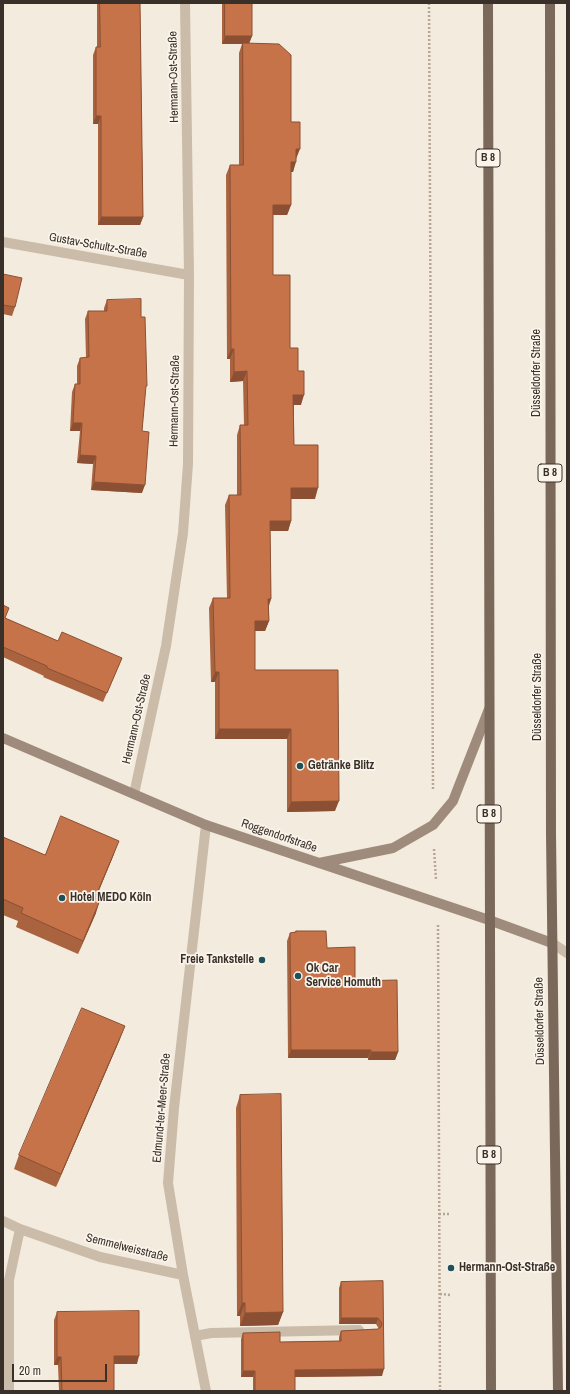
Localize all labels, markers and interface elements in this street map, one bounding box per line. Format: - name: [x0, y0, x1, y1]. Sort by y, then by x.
- street label: Hermann-Ost-Straße: [166, 31, 182, 123]
- road number: B 8: [476, 149, 500, 167]
- street label: Gustav-Schultz-Straße: [48, 230, 148, 262]
- street label: Düsseldorfer Straße: [530, 329, 544, 417]
- street label: Hermann-Ost-Straße: [167, 355, 183, 447]
- road number: B 8: [538, 464, 562, 482]
- street label: Düsseldorfer Straße: [531, 653, 545, 741]
- street label: Hermann-Ost-Straße: [120, 673, 154, 765]
- place label: Getränke Blitz: [308, 759, 374, 773]
- marker: Getränke Blitz: [295, 761, 305, 771]
- road number: B 8: [477, 805, 501, 823]
- street label: Roggendorfstraße: [239, 816, 319, 856]
- place label: Hotel MEDO Köln: [70, 891, 151, 905]
- marker: Hotel MEDO Köln: [57, 893, 67, 903]
- place label: Freie Tankstelle: [180, 953, 254, 967]
- marker: Freie Tankstelle: [257, 955, 267, 965]
- place label: Ok Car Service Homuth: [306, 962, 381, 990]
- marker: Ok Car Service Homuth: [293, 971, 303, 981]
- street label: Düsseldorfer Straße: [532, 977, 548, 1065]
- street label: Edmund-ter-Meer-Straße: [150, 1053, 174, 1163]
- road number: B 8: [477, 1146, 501, 1164]
- street label: Semmelweisstraße: [84, 1231, 170, 1265]
- place label: Hermann-Ost-Straße: [459, 1261, 555, 1275]
- marker: Hermann-Ost-Straße: [446, 1263, 456, 1273]
- scale bar: [14, 1356, 109, 1382]
- text: 20 m: [19, 1363, 41, 1379]

